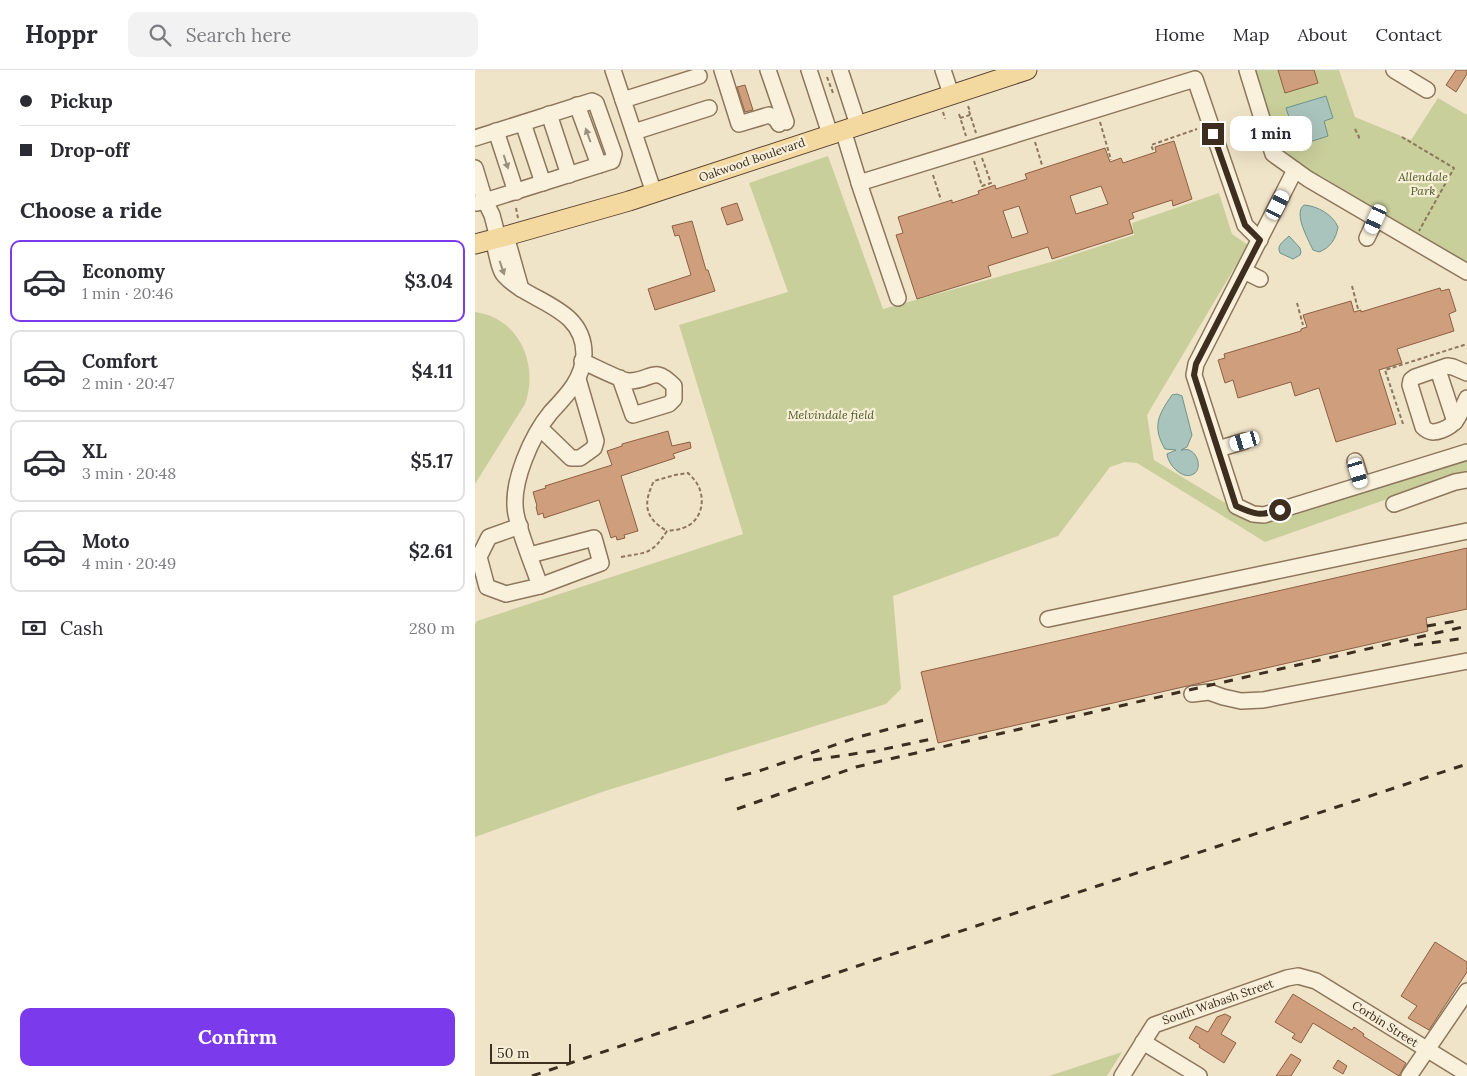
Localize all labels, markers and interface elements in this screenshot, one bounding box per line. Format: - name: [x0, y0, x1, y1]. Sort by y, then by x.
- search box: [128, 12, 478, 57]
- text: Hoppr: [25, 19, 98, 50]
- icon: search: [146, 21, 174, 49]
- text: Search here: [186, 23, 291, 47]
- text: Home: [1155, 23, 1205, 46]
- text: Map: [1233, 23, 1269, 46]
- text: About: [1297, 23, 1347, 46]
- text: Contact: [1375, 23, 1442, 46]
- text: Pickup: [50, 89, 113, 113]
- callout: 1 min: [1231, 116, 1313, 152]
- route end: [1202, 123, 1224, 145]
- text: 1 min: [1251, 123, 1291, 143]
- one-way arrow: [584, 127, 592, 142]
- street label: Oakwood Boulevard: [697, 134, 807, 185]
- text: Drop-off: [50, 138, 129, 162]
- one-way arrow: [502, 154, 510, 169]
- park label: Allendale Park: [1397, 169, 1448, 198]
- car: [1264, 188, 1291, 222]
- text: Choose a ride: [20, 196, 162, 224]
- car: [1363, 202, 1388, 236]
- icon: car: [22, 259, 67, 304]
- text: Economy: [82, 259, 165, 283]
- one-way arrow: [498, 261, 506, 276]
- text: $3.04: [405, 269, 453, 293]
- text: 1 min · 20:46: [82, 283, 173, 303]
- icon: car: [22, 349, 67, 394]
- text: Comfort: [82, 349, 158, 373]
- text: $4.11: [412, 359, 453, 383]
- text: 2 min · 20:47: [82, 373, 174, 393]
- park label: Melvindale field: [788, 407, 875, 422]
- car: [1228, 430, 1261, 452]
- icon: car: [22, 439, 67, 484]
- text: XL: [82, 439, 107, 463]
- text: $5.17: [411, 449, 453, 473]
- car: [1346, 456, 1369, 490]
- text: 3 min · 20:48: [82, 463, 176, 483]
- route start: [1269, 499, 1291, 521]
- icon: car: [22, 529, 67, 574]
- text: Moto: [82, 529, 129, 553]
- text: $2.61: [409, 539, 453, 563]
- text: 4 min · 20:49: [82, 553, 176, 573]
- icon: cash: [20, 614, 48, 642]
- text: Cash: [60, 616, 103, 640]
- text: 280 m: [409, 618, 455, 638]
- street label: South Wabash Street: [1160, 975, 1276, 1028]
- street label: Corbin Street: [1349, 997, 1421, 1050]
- button: Confirm: [20, 1008, 455, 1066]
- scale bar: [490, 1041, 571, 1064]
- text: 50 m: [497, 1044, 530, 1062]

